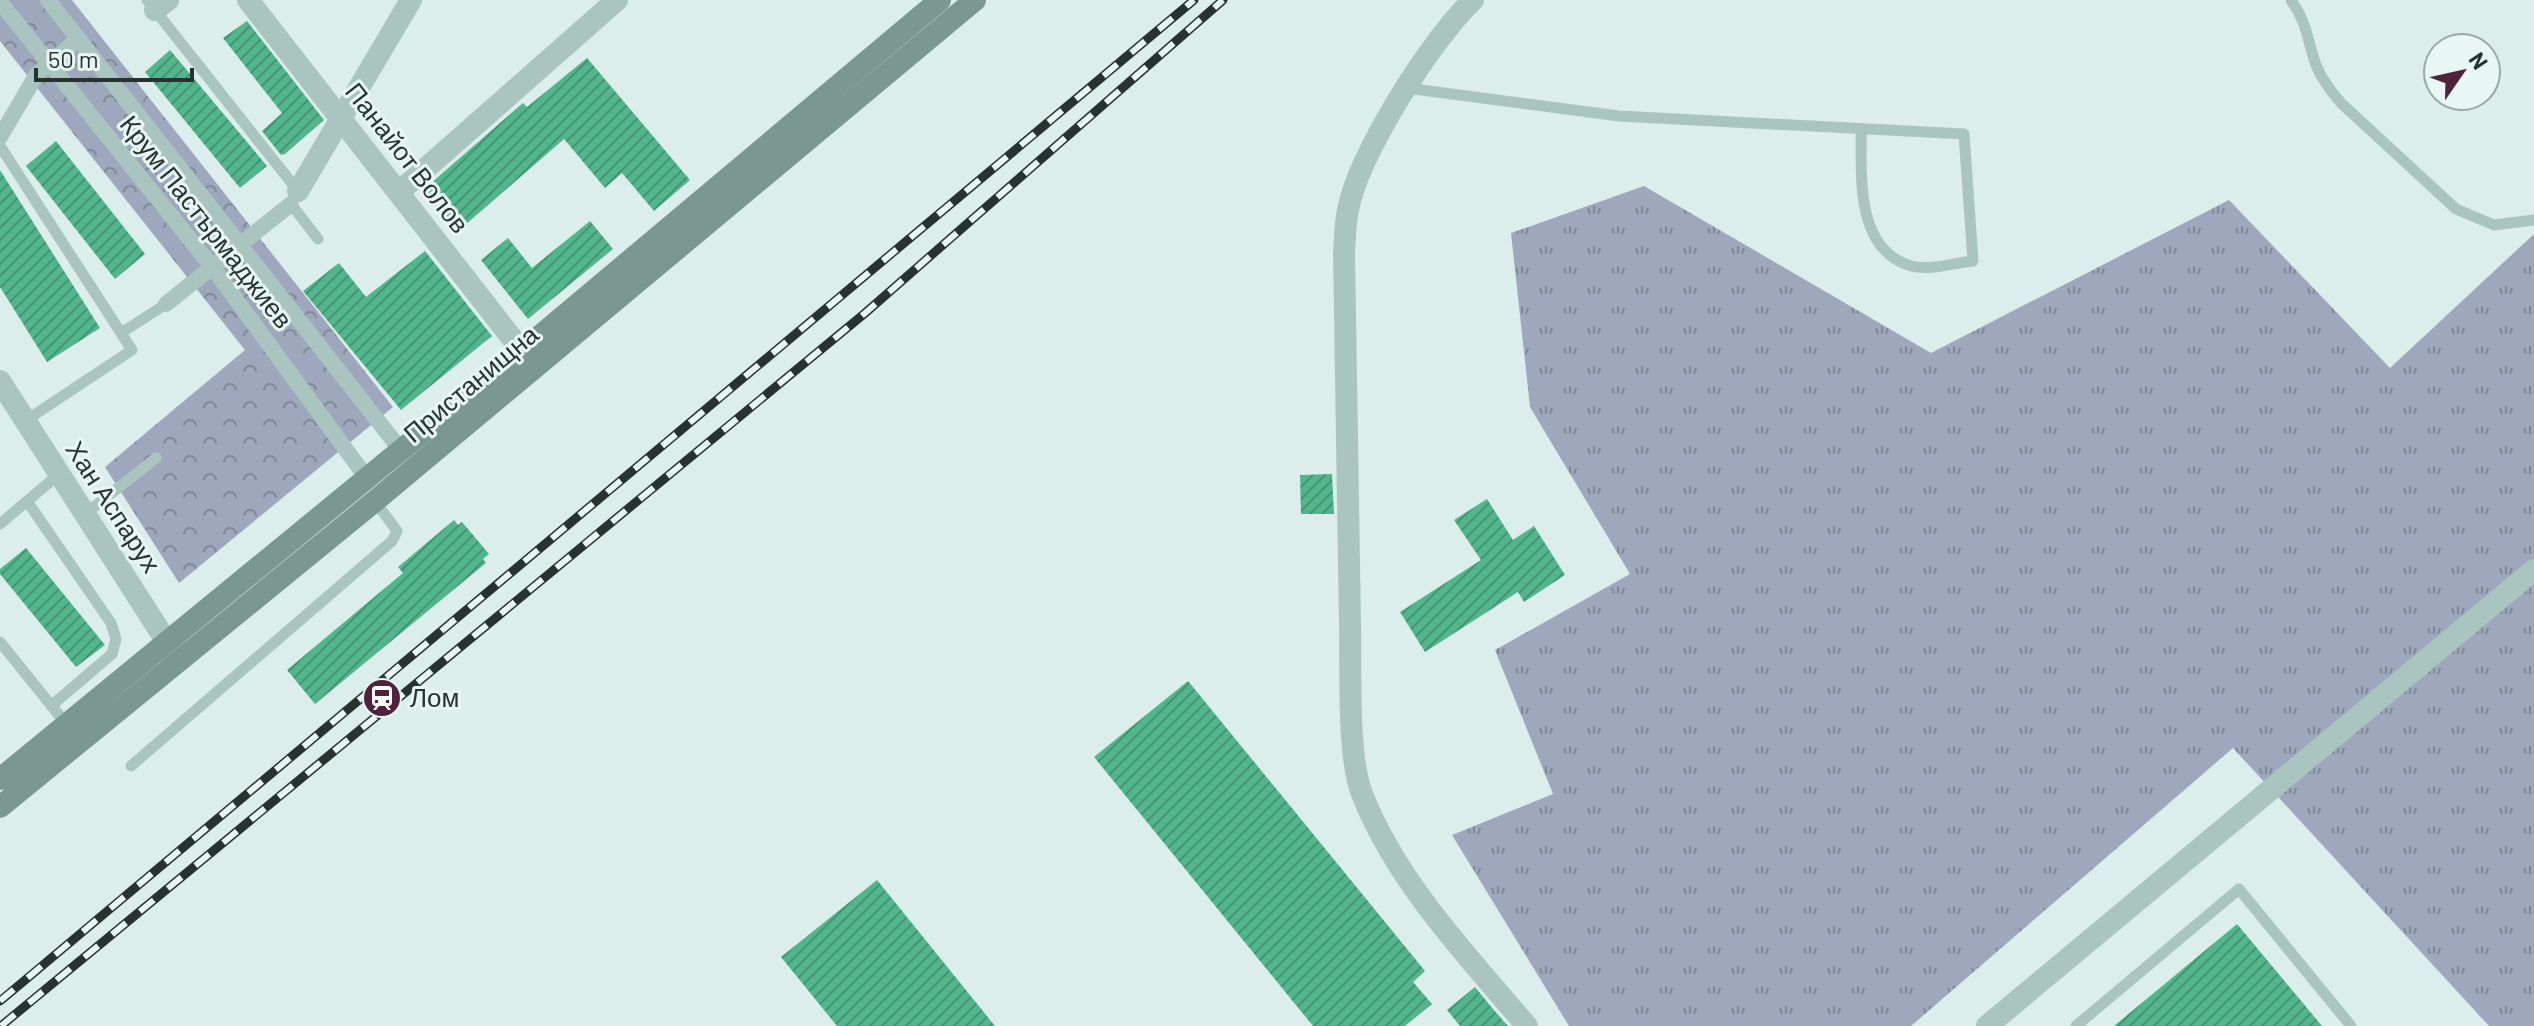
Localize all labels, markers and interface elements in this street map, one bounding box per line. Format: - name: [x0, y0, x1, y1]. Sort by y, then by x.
- scale bar: [36, 32, 192, 82]
- north arrow: [2422, 32, 2502, 112]
- text: 50 m: [48, 44, 99, 73]
- text: N: [2465, 47, 2494, 74]
- street label: Панайот Волов: [340, 76, 477, 239]
- street label: Крум Пастърмаджиев: [114, 108, 300, 334]
- street label: Пристанищна: [397, 317, 544, 448]
- street label: Хан Аспарух: [60, 435, 168, 578]
- station icon: Лом: [361, 677, 403, 719]
- place label: Лом: [410, 681, 459, 712]

